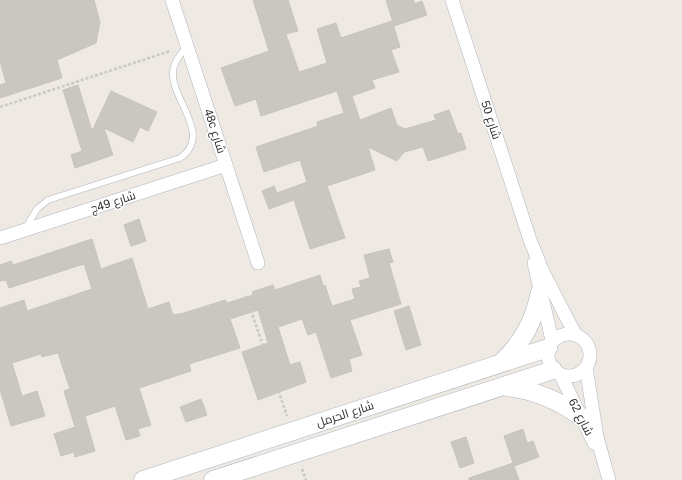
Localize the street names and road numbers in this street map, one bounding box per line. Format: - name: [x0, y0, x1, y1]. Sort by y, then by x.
- street label: شارع 50: [477, 99, 504, 142]
- street label: 48c شارع: [200, 107, 229, 155]
- street label: شارع 49ج: [89, 188, 138, 217]
- street label: شارع 62: [565, 396, 596, 438]
- street label: شارع الحرمل: [314, 398, 376, 431]

